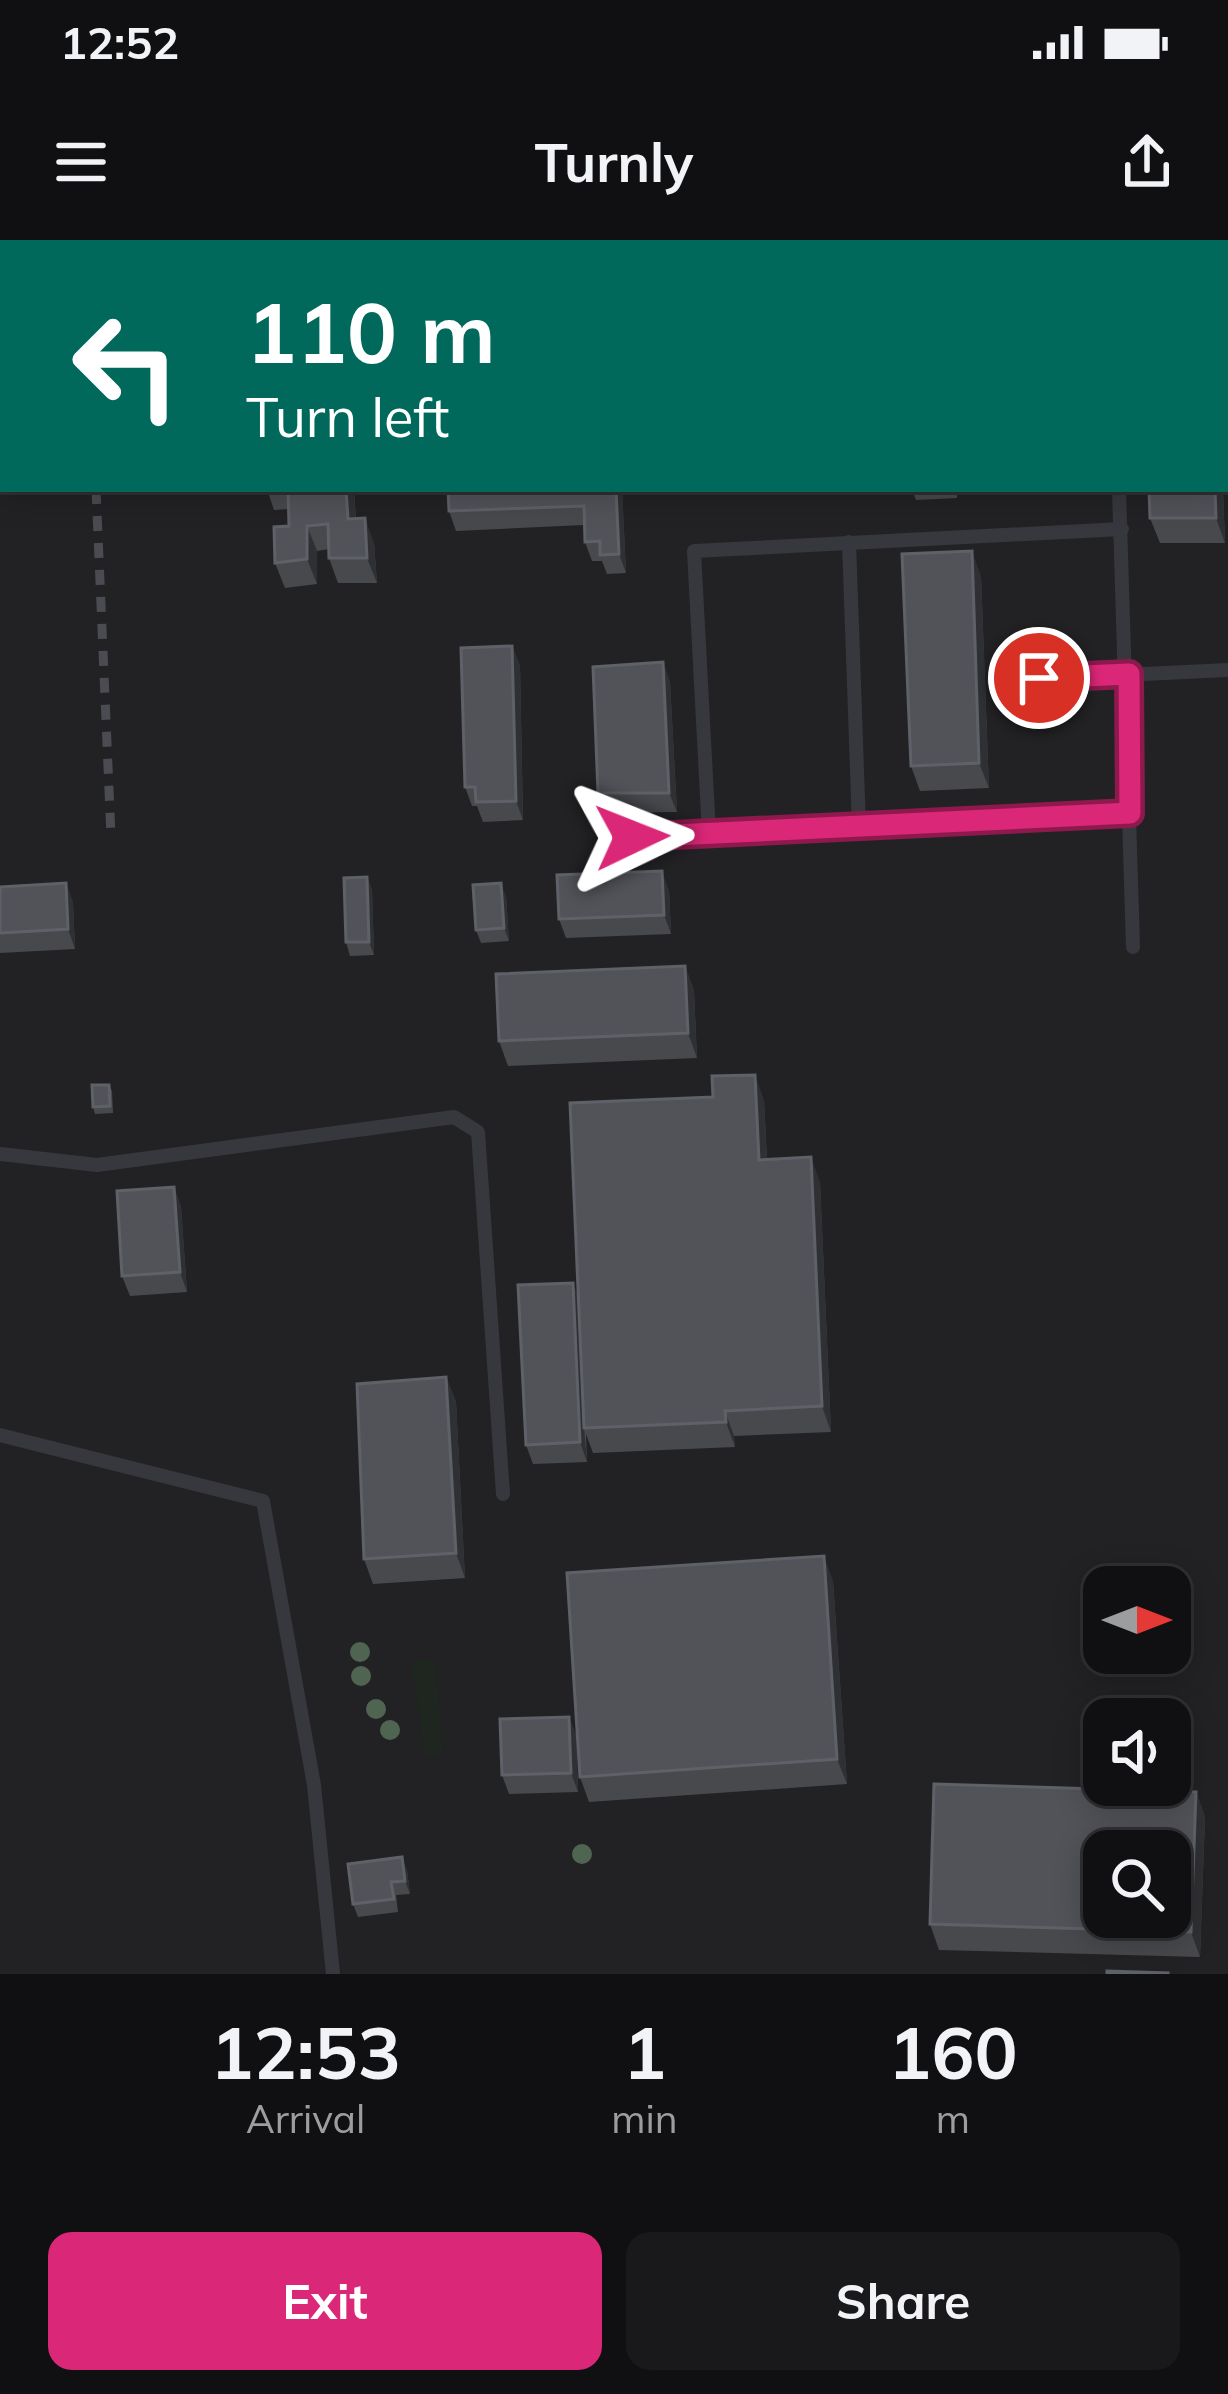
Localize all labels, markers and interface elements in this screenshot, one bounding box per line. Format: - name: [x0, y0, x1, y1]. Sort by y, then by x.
- text: 12:52: [60, 14, 179, 70]
- text: Turnly: [535, 128, 693, 196]
- icon: menu: [48, 129, 114, 195]
- icon: share: [1114, 129, 1180, 195]
- text: 110 m: [246, 279, 496, 384]
- icon: left: [48, 288, 204, 444]
- text: Turn left: [246, 383, 449, 451]
- pin: [988, 627, 1090, 729]
- icon: arrive: [1006, 645, 1072, 711]
- position arrow: [569, 774, 695, 900]
- north arrow: [1083, 1566, 1191, 1674]
- map controls: [1083, 1566, 1191, 1938]
- button: sound: [1083, 1698, 1191, 1806]
- button: search: [1083, 1830, 1191, 1938]
- text: 12:53: [210, 2007, 401, 2097]
- text: 1: [623, 2007, 666, 2097]
- text: 160: [888, 2007, 1018, 2097]
- text: Arrival: [246, 2094, 365, 2143]
- text: min: [611, 2094, 678, 2143]
- text: m: [936, 2094, 970, 2143]
- button: Exit: [48, 2232, 602, 2370]
- button: Share: [626, 2232, 1180, 2370]

